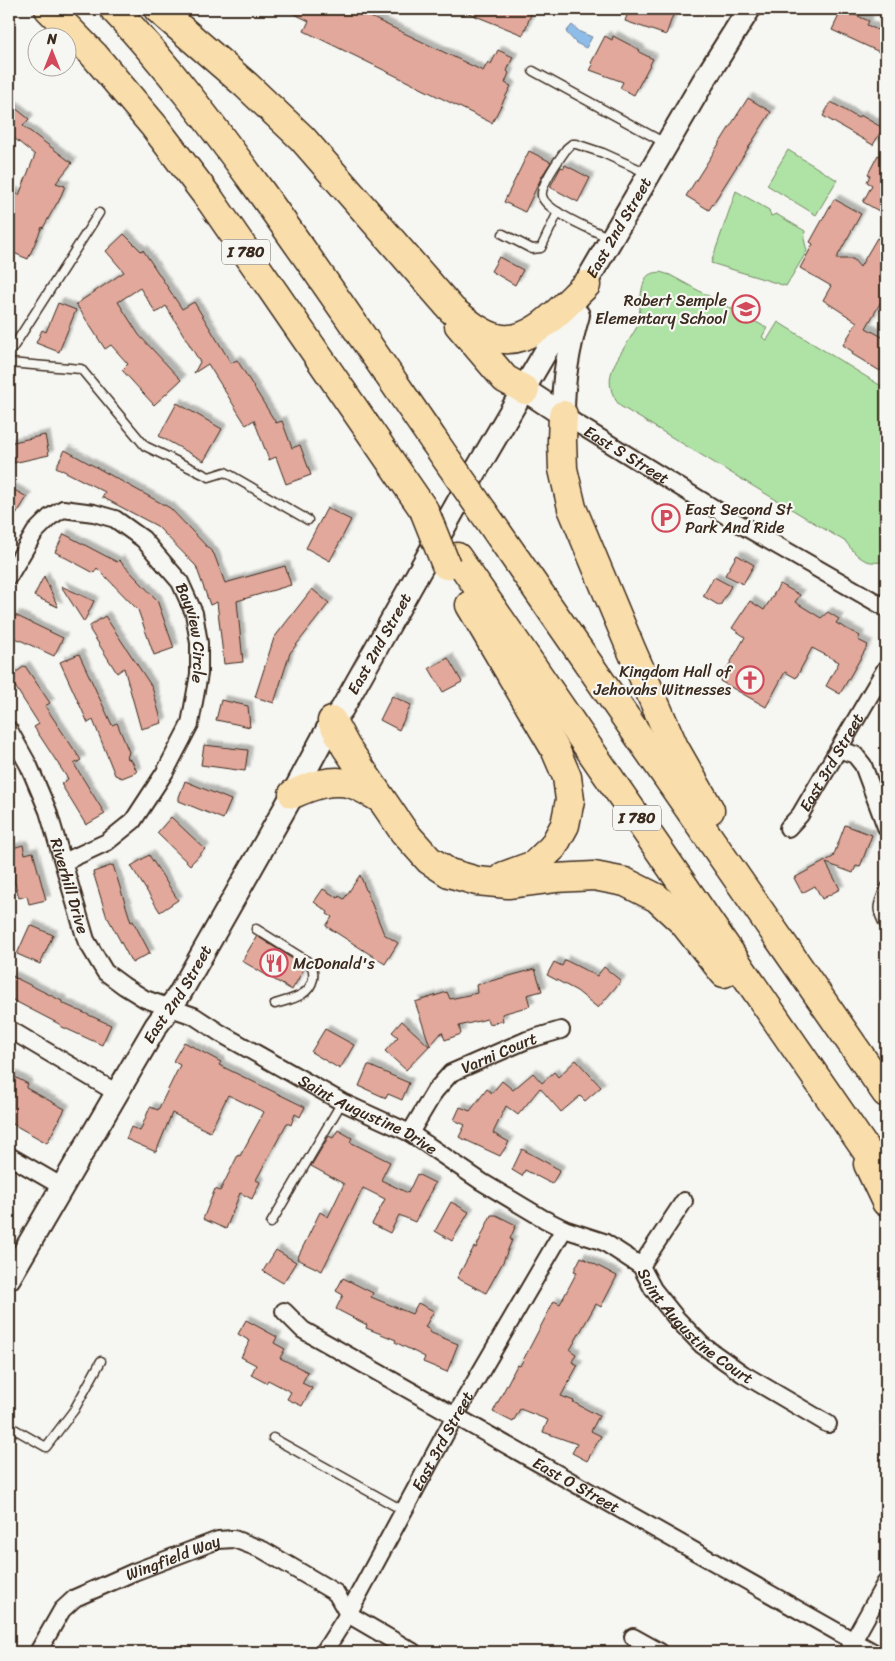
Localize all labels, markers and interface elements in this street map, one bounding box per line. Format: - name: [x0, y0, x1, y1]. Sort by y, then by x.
- text: N: [46, 27, 57, 52]
- north arrow: [28, 28, 78, 78]
- street label: East 2nd Street: [577, 171, 659, 284]
- road number: I 780: [222, 240, 270, 264]
- place label: Robert Semple Elementary School: [595, 286, 727, 333]
- school or university icon: Robert Semple Elementary School: [731, 294, 761, 324]
- street label: East S Street: [578, 417, 675, 492]
- place label: East Second St Park And Ride: [685, 495, 793, 542]
- parking icon: East Second St Park And Ride: [651, 503, 681, 533]
- street label: Bayview Circle: [167, 578, 214, 686]
- street label: East 2nd Street: [338, 587, 419, 700]
- place label: Kingdom Hall of Jehovahs Witnesses: [593, 657, 733, 704]
- church icon: Kingdom Hall of Jehovahs Witnesses: [735, 665, 765, 695]
- street label: East 3rd Street: [791, 707, 871, 817]
- road number: I 780: [613, 806, 661, 830]
- street label: Riverhill Drive: [42, 834, 98, 937]
- street label: East 2nd Street: [134, 939, 219, 1049]
- restaurant icon: McDonald's: [259, 948, 289, 978]
- place label: McDonald's: [293, 949, 375, 978]
- street label: Varni Court: [456, 1023, 540, 1082]
- street label: Saint Augustine Drive: [293, 1066, 444, 1162]
- street label: Saint Augustine Court: [630, 1262, 759, 1392]
- street label: East 3rd Street: [403, 1385, 481, 1496]
- street label: East O Street: [527, 1448, 626, 1521]
- street label: Wingfield Way: [121, 1526, 225, 1589]

